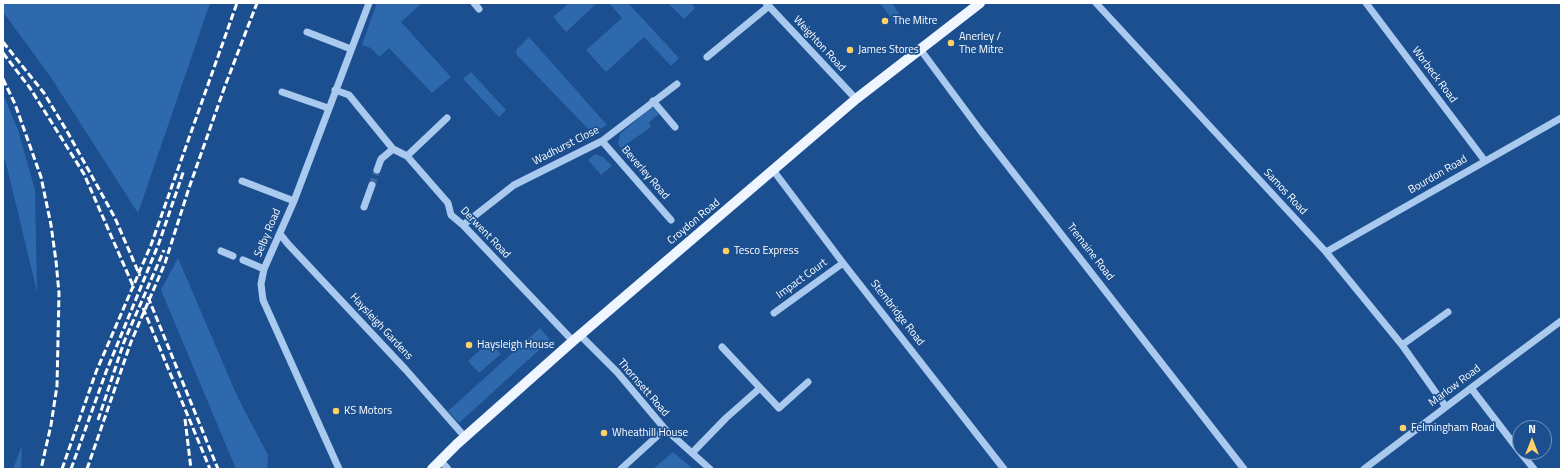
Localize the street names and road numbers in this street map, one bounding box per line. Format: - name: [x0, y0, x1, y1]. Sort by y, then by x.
- street label: Weighton Road: [790, 14, 848, 74]
- street label: Worbeck Road: [1409, 44, 1459, 106]
- street label: Wadhurst Close: [531, 124, 601, 168]
- street label: Beverley Road: [618, 144, 672, 202]
- street label: Bourdon Road: [1406, 153, 1470, 197]
- street label: Samos Road: [1260, 166, 1310, 218]
- street label: Croydon Road: [665, 196, 723, 248]
- street label: Derwent Road: [457, 205, 513, 261]
- street label: Selby Road: [252, 207, 284, 259]
- street label: Tremaine Road: [1064, 221, 1116, 283]
- street label: Impact Court: [774, 256, 830, 302]
- street label: Stembridge Road: [867, 278, 927, 348]
- street label: Haysleigh Gardens: [347, 291, 415, 363]
- street label: Thornsett Road: [614, 357, 672, 419]
- street label: Marlow Road: [1426, 362, 1484, 410]

